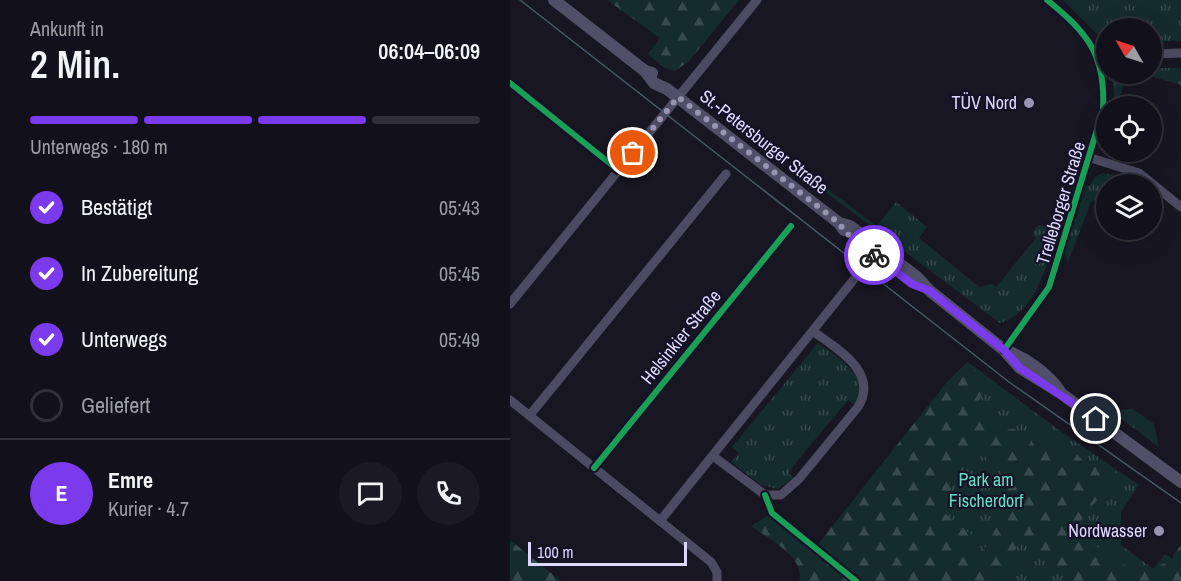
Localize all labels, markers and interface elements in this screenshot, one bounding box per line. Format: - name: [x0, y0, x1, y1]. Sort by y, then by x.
- text: Ankunft in: [30, 15, 104, 42]
- north arrow: [1096, 18, 1162, 84]
- map controls: [1096, 18, 1162, 240]
- text: 06:04–06:09: [378, 36, 480, 66]
- text: 2 Min.: [30, 38, 120, 90]
- street label: St.-Petersburger Straße: [695, 84, 834, 200]
- place label: TÜV Nord: [951, 90, 1017, 115]
- marker: TÜV Nord: [1022, 96, 1036, 110]
- button: locate: [1096, 96, 1162, 162]
- pin: [607, 127, 658, 178]
- text: Unterwegs · 180 m: [30, 133, 168, 160]
- icon: bag: [616, 136, 649, 169]
- street label: Trelleborger Straße: [1030, 138, 1091, 267]
- button: layers: [1096, 174, 1162, 240]
- icon: check: [30, 191, 63, 224]
- text: Bestätigt: [81, 192, 152, 222]
- text: 05:43: [439, 194, 480, 221]
- courier: [844, 225, 904, 285]
- icon: bike: [858, 239, 891, 272]
- icon: check: [30, 257, 63, 290]
- text: In Zubereitung: [81, 258, 198, 288]
- text: 05:45: [439, 260, 480, 287]
- street label: Helsinkier Straße: [635, 284, 726, 389]
- icon: check: [30, 323, 63, 356]
- text: Unterwegs: [81, 324, 167, 354]
- text: 05:49: [439, 326, 480, 353]
- text: Geliefert: [81, 390, 150, 420]
- pin: [1070, 393, 1121, 444]
- icon: home: [1079, 402, 1112, 435]
- button: chat: [339, 462, 402, 525]
- button: phone: [417, 462, 480, 525]
- text: Emre: [108, 465, 153, 495]
- park label: Park am Fischerdorf: [949, 467, 1024, 513]
- text: E: [55, 478, 68, 508]
- text: Kurier · 4.7: [108, 495, 189, 522]
- place label: Nordwasser: [1068, 518, 1147, 543]
- marker: Nordwasser: [1152, 524, 1166, 538]
- scale bar: [528, 539, 687, 566]
- text: 100 m: [537, 541, 573, 563]

